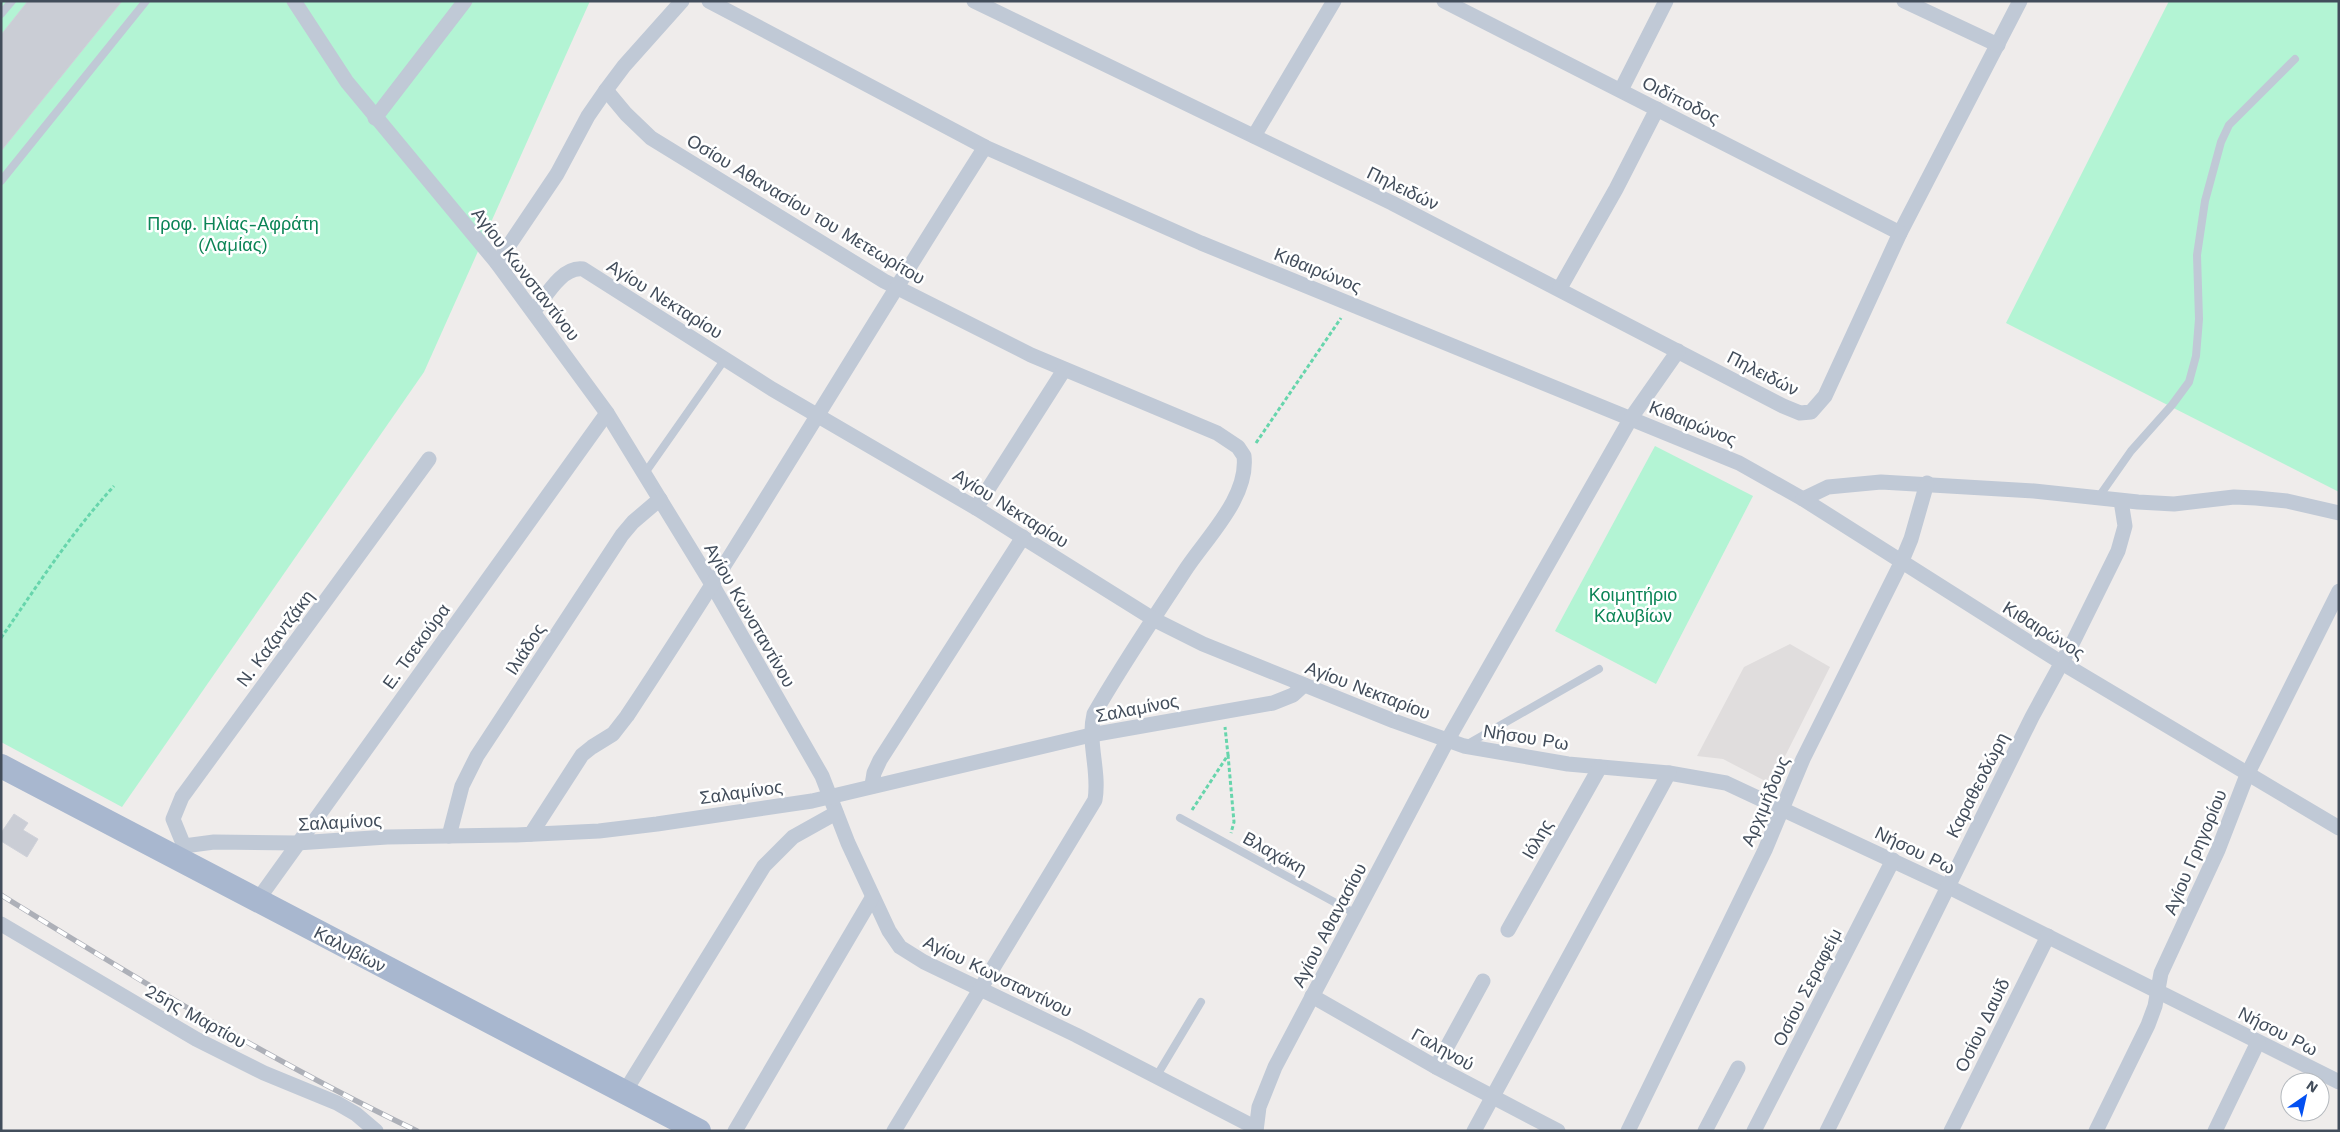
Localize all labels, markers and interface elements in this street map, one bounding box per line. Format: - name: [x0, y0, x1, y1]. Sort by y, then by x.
- street label: Οιδίποδος: [1639, 72, 1723, 129]
- street label: Οσίου Αθανασίου του Μετεωρίτου: [683, 129, 929, 289]
- street label: Πηλειδών: [1364, 162, 1442, 214]
- street label: Αγίου Κωνσταντίνου: [468, 203, 584, 345]
- park label: Προφ. Ηλίας-Αφράτη (Λαμίας): [147, 213, 319, 255]
- street label: Κιθαιρώνος: [1271, 243, 1365, 297]
- street label: Αγίου Νεκταρίου: [603, 255, 727, 343]
- street label: Πηλειδών: [1724, 346, 1802, 400]
- street label: Κιθαιρώνος: [1646, 396, 1740, 450]
- street label: Αγίου Νεκταρίου: [949, 464, 1073, 552]
- street label: Αγίου Κωνσταντίνου: [700, 539, 800, 691]
- park label: Κοιμητήριο Καλυβίων: [1589, 584, 1677, 626]
- street label: Ν. Καζαντζάκη: [232, 586, 318, 690]
- street label: Κιθαιρώνος: [1999, 597, 2089, 664]
- street label: Ε. Τσεκούρα: [378, 599, 454, 693]
- street label: Ιλιάδος: [501, 619, 550, 679]
- street label: Αγίου Νεκταρίου: [1303, 657, 1433, 723]
- street label: Σαλαμίνος: [1094, 690, 1180, 726]
- street label: Νήσου Ρω: [1482, 720, 1570, 754]
- street label: Καραθεοδώρη: [1941, 729, 2013, 841]
- street label: Αρχιμήδους: [1737, 753, 1793, 849]
- street label: Σαλαμίνος: [698, 776, 784, 808]
- street label: Αγίου Γρηγορίου: [2159, 786, 2231, 918]
- street label: Σαλαμίνος: [298, 809, 383, 835]
- street label: Ιόλης: [1517, 815, 1557, 863]
- street label: Νήσου Ρω: [1872, 822, 1958, 878]
- street label: Βλαχάκη: [1240, 827, 1310, 879]
- street label: Αγίου Αθανασίου: [1287, 859, 1371, 991]
- street label: Καλυβίων: [311, 921, 389, 977]
- street label: Οσίου Σεραφείμ: [1768, 924, 1846, 1050]
- street label: Αγίου Κωνσταντίνου: [920, 931, 1076, 1021]
- street label: Οσίου Δαυίδ: [1950, 975, 2014, 1075]
- street label: 25ης Μαρτίου: [142, 980, 250, 1052]
- street label: Νήσου Ρω: [2235, 1002, 2321, 1060]
- street label: Γαληνού: [1408, 1023, 1478, 1075]
- north arrow: [2280, 1072, 2330, 1122]
- text: N: [2303, 1077, 2321, 1096]

